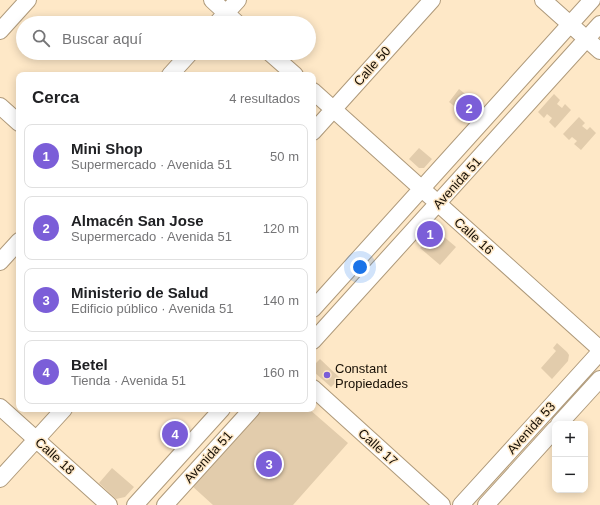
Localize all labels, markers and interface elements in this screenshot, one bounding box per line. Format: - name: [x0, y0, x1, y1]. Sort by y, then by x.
- search box: [16, 16, 316, 60]
- icon: search: [30, 27, 52, 49]
- text: Buscar aquí: [62, 30, 142, 47]
- street label: Calle 50: [350, 43, 394, 89]
- text: Cerca: [32, 88, 79, 107]
- text: 4 resultados: [229, 91, 300, 106]
- pin: 2: [456, 93, 482, 123]
- text: Mini Shop: [71, 140, 143, 157]
- text: 1: [42, 149, 50, 164]
- text: 50 m: [270, 149, 299, 164]
- street label: Avenida 51: [430, 154, 484, 212]
- text: Supermercado · Avenida 51: [71, 157, 232, 172]
- text: Almacén San Jose: [71, 212, 204, 229]
- street label: Calle 16: [451, 214, 497, 258]
- pin: 1: [417, 219, 443, 249]
- text: 2: [42, 221, 50, 236]
- text: 120 m: [263, 221, 299, 236]
- text: Supermercado · Avenida 51: [71, 229, 232, 244]
- your location: [350, 257, 370, 277]
- text: Ministerio de Salud: [71, 284, 209, 301]
- text: 3: [42, 293, 50, 308]
- text: 140 m: [263, 293, 299, 308]
- text: Edificio público · Avenida 51: [71, 301, 233, 316]
- text: Betel: [71, 356, 108, 373]
- place label: Constant Propiedades: [335, 361, 408, 391]
- text: 4: [42, 365, 50, 380]
- text: 160 m: [263, 365, 299, 380]
- marker: Constant Propiedades: [322, 370, 332, 380]
- text: Tienda · Avenida 51: [71, 373, 186, 388]
- street label: Avenida 53: [504, 399, 558, 457]
- pin: 4: [162, 419, 188, 449]
- map controls: [552, 421, 588, 493]
- button: +: [552, 421, 588, 457]
- street label: Calle 17: [355, 425, 401, 469]
- street label: Avenida 51: [181, 428, 235, 486]
- street label: Calle 18: [32, 434, 78, 478]
- pin: 3: [256, 449, 282, 479]
- button: −: [552, 457, 588, 493]

